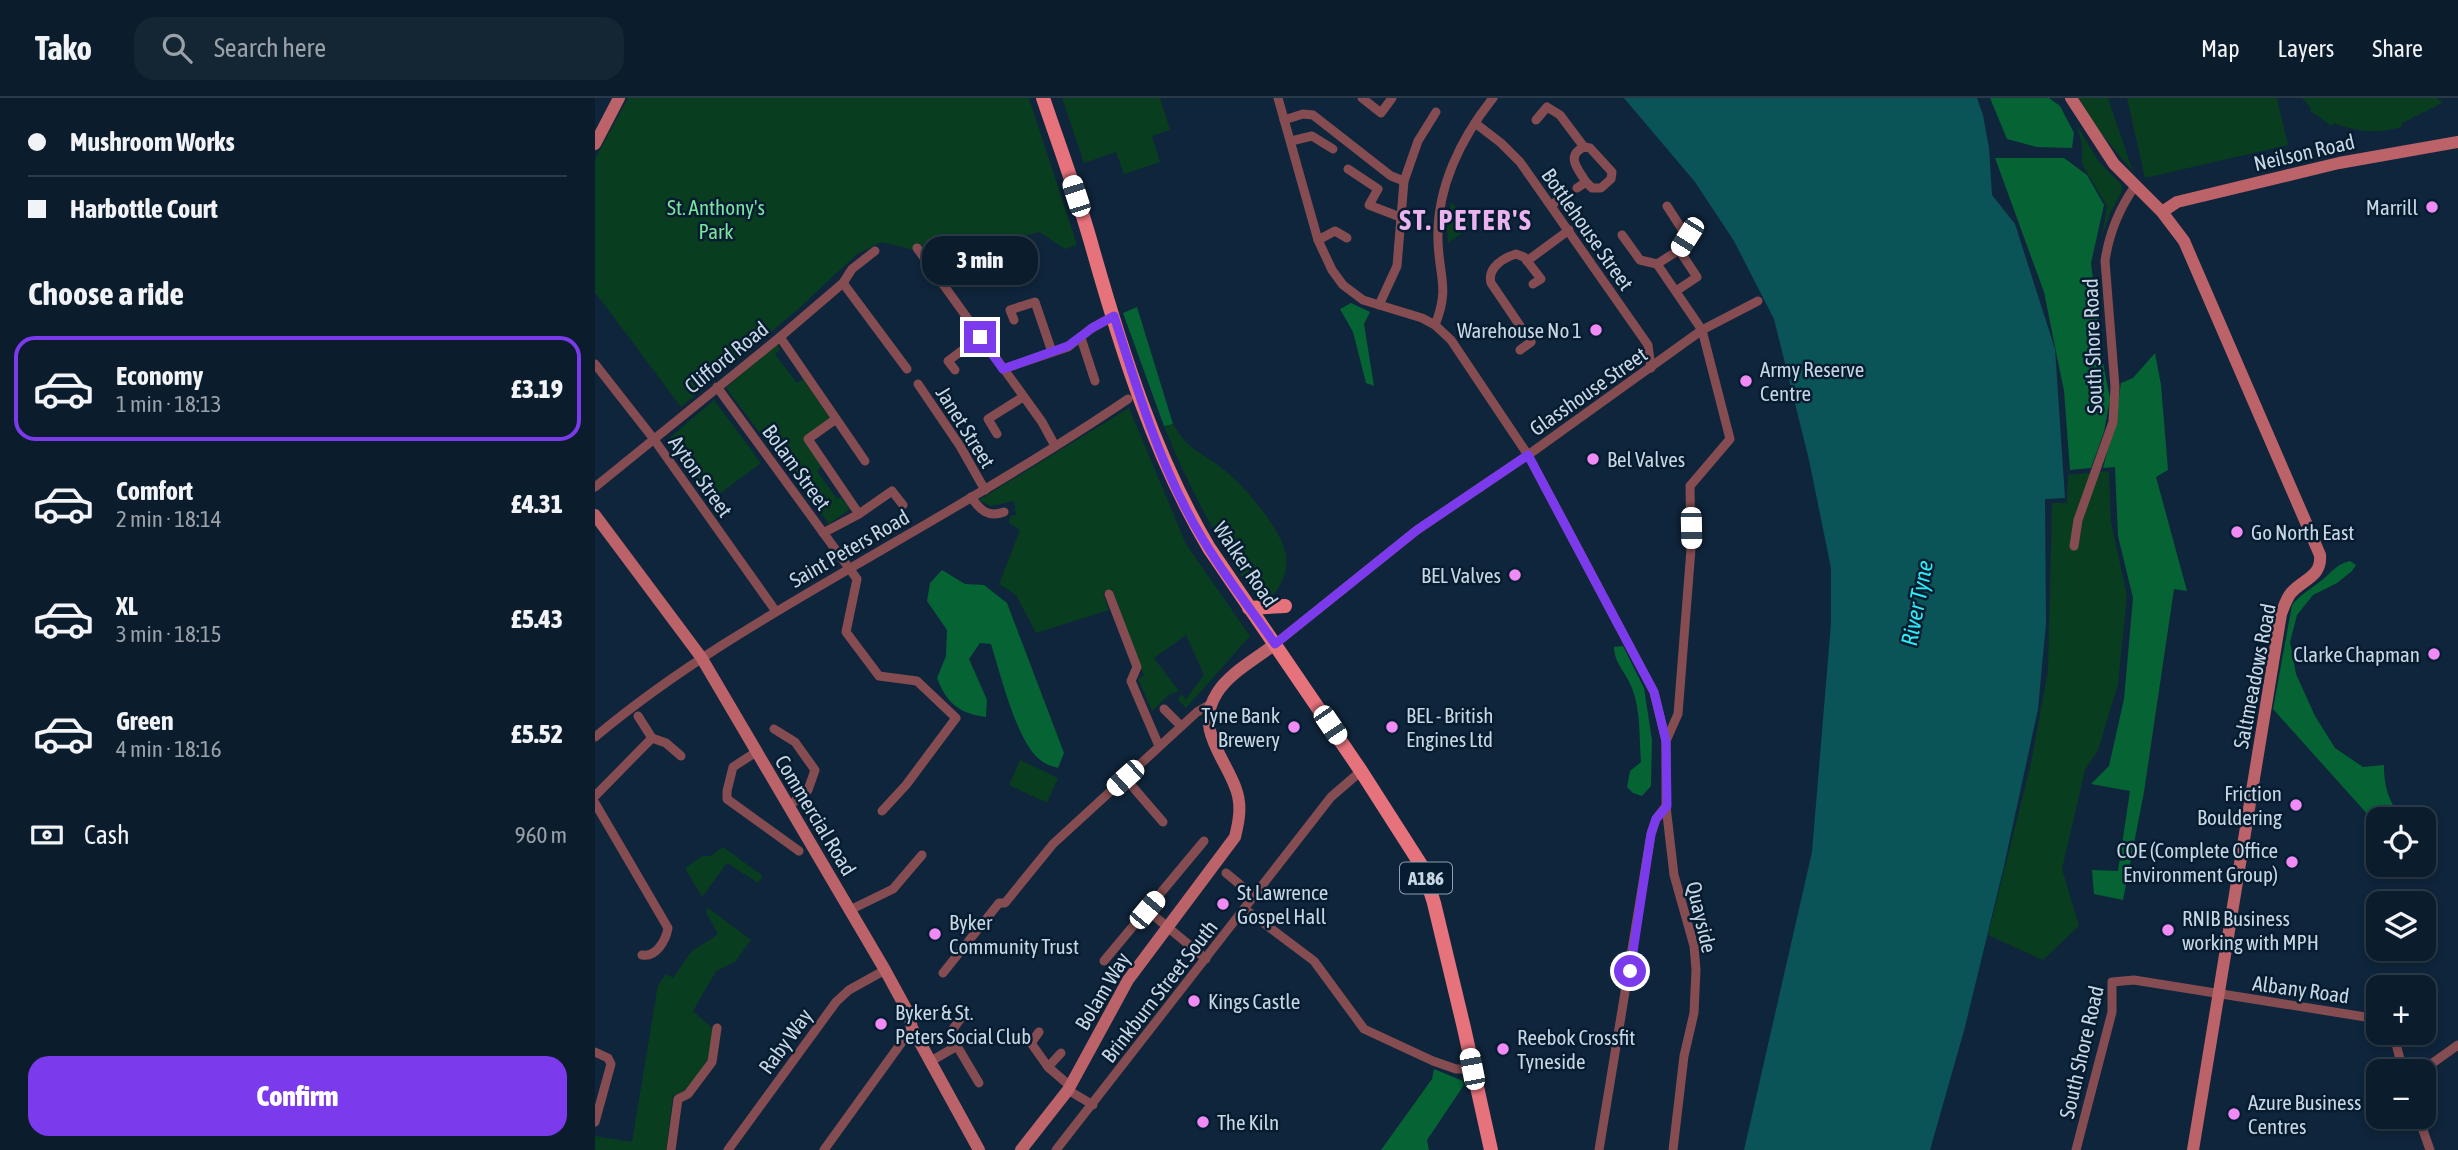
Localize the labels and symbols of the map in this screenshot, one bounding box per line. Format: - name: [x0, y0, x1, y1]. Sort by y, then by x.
- street label: Neilson Road: [2251, 129, 2357, 175]
- street label: Bottlehouse Street: [1537, 164, 1639, 294]
- car: [1060, 173, 1093, 219]
- park label: St. Anthony's Park: [667, 195, 765, 243]
- place label: Marrill: [2366, 195, 2418, 219]
- marker: Marrill: [2424, 199, 2440, 215]
- district label: ST. PETER'S: [1399, 204, 1533, 236]
- car: [1667, 214, 1708, 260]
- callout: 3 min: [922, 236, 1038, 285]
- street label: South Shore Road: [2078, 278, 2106, 414]
- street label: Clifford Road: [680, 316, 772, 398]
- place label: Warehouse No 1: [1457, 318, 1582, 342]
- route end: [964, 321, 996, 353]
- marker: Warehouse No 1: [1588, 322, 1604, 338]
- street label: Glasshouse Street: [1525, 342, 1651, 440]
- place label: Army Reserve Centre: [1760, 357, 1864, 405]
- marker: Army Reserve Centre: [1738, 373, 1754, 389]
- street label: Janet Street: [932, 382, 1000, 472]
- street label: Bolam Street: [758, 420, 836, 514]
- street label: Ayton Street: [664, 431, 738, 521]
- place label: Bel Valves: [1607, 447, 1685, 471]
- marker: Bel Valves: [1585, 451, 1601, 467]
- street label: Saint Peters Road: [785, 504, 913, 592]
- car: [1681, 507, 1702, 549]
- street label: Walker Road: [1209, 517, 1283, 611]
- place label: Go North East: [2251, 520, 2354, 544]
- marker: Go North East: [2229, 524, 2245, 540]
- water label: River Tyne: [1896, 558, 1938, 648]
- place label: BEL Valves: [1421, 563, 1501, 587]
- marker: BEL Valves: [1507, 567, 1523, 583]
- street label: Saltmeadows Road: [2228, 601, 2280, 751]
- place label: Clarke Chapman: [2293, 642, 2420, 666]
- marker: Clarke Chapman: [2426, 646, 2442, 662]
- car: [1310, 702, 1351, 748]
- place label: Tyne Bank Brewery: [1201, 703, 1280, 751]
- place label: BEL - British Engines Ltd: [1406, 703, 1494, 751]
- marker: Tyne Bank Brewery: [1286, 719, 1302, 735]
- marker: BEL - British Engines Ltd: [1384, 719, 1400, 735]
- street label: Commercial Road: [771, 750, 861, 880]
- car: [1103, 756, 1148, 800]
- place label: Friction Bouldering: [2197, 781, 2282, 829]
- marker: Friction Bouldering: [2288, 797, 2304, 813]
- place label: COE (Complete Office Environment Group): [2117, 838, 2278, 886]
- marker: COE (Complete Office Environment Group): [2284, 854, 2300, 870]
- road number: A186: [1400, 862, 1452, 894]
- street label: Quayside: [1682, 879, 1722, 955]
- place label: St Lawrence Gospel Hall: [1237, 880, 1328, 928]
- car: [1126, 887, 1169, 933]
- marker: St Lawrence Gospel Hall: [1215, 896, 1231, 912]
- place label: RNIB Business working with MPH: [2182, 906, 2319, 954]
- place label: Byker Community Trust: [949, 910, 1079, 958]
- street label: Brinkburn Street South: [1096, 915, 1222, 1067]
- marker: RNIB Business working with MPH: [2160, 922, 2176, 938]
- marker: Byker Community Trust: [927, 926, 943, 942]
- street label: Bolam Way: [1070, 948, 1135, 1034]
- route start: [1614, 955, 1646, 987]
- street label: Albany Road: [2251, 970, 2351, 1008]
- street label: South Shore Road: [2054, 983, 2108, 1121]
- place label: Kings Castle: [1208, 989, 1300, 1013]
- marker: Kings Castle: [1186, 993, 1202, 1009]
- place label: Byker & St. Peters Social Club: [895, 1000, 1031, 1048]
- street label: Raby Way: [753, 1004, 817, 1078]
- marker: Byker & St. Peters Social Club: [873, 1016, 889, 1032]
- place label: Reebok Crossfit Tyneside: [1517, 1025, 1635, 1073]
- marker: Reebok Crossfit Tyneside: [1495, 1041, 1511, 1057]
- car: [1458, 1046, 1487, 1092]
- place label: Azure Business Centres: [2248, 1090, 2361, 1138]
- marker: Azure Business Centres: [2226, 1106, 2242, 1122]
- place label: The Kiln: [1217, 1110, 1279, 1134]
- marker: The Kiln: [1195, 1114, 1211, 1130]

